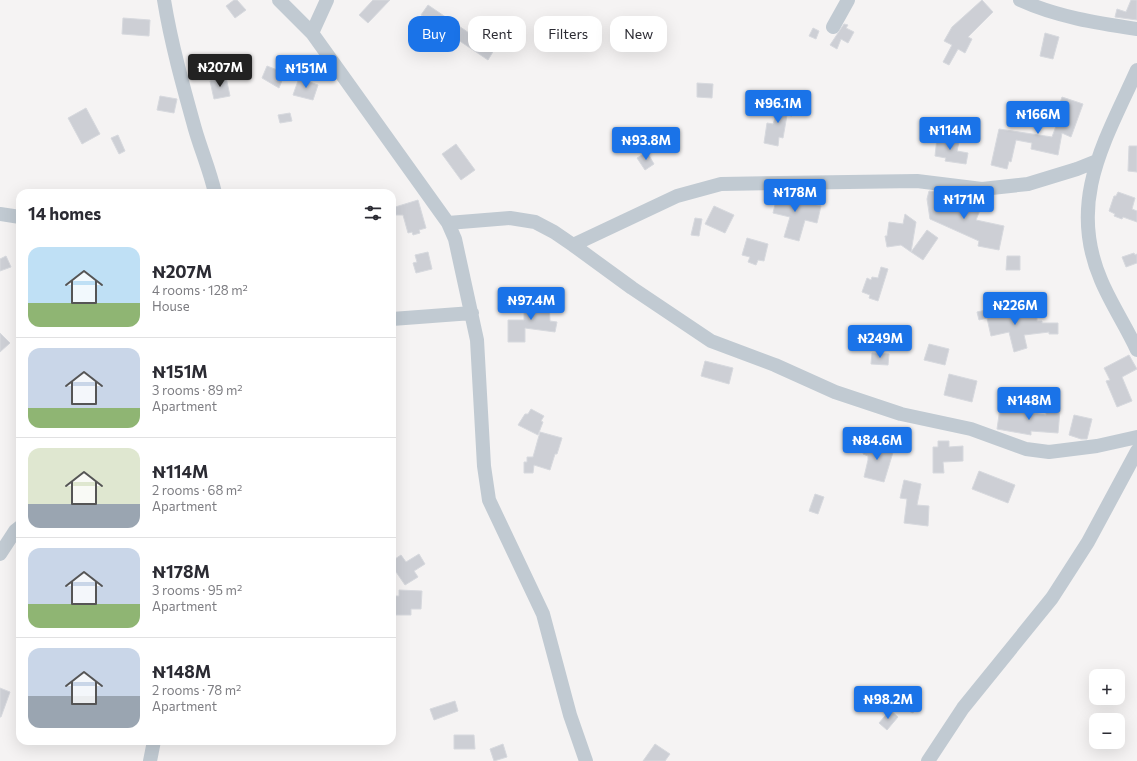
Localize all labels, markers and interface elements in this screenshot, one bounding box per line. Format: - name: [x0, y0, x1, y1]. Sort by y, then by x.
- chip: Buy: [408, 16, 460, 52]
- chip: Rent: [468, 16, 526, 52]
- chip: Filters: [534, 16, 602, 52]
- chip: New: [610, 16, 667, 52]
- pin: ₦207M: [192, 54, 248, 88]
- pin: ₦151M: [278, 55, 334, 89]
- text: ₦207M: [197, 59, 243, 75]
- text: ₦151M: [285, 60, 327, 76]
- pin: ₦96.1M: [745, 90, 811, 124]
- text: ₦96.1M: [754, 95, 802, 111]
- pin: ₦166M: [1010, 101, 1066, 135]
- text: ₦166M: [1015, 106, 1061, 122]
- pin: ₦114M: [922, 117, 978, 151]
- text: ₦114M: [928, 122, 972, 138]
- pin: ₦93.8M: [613, 127, 679, 161]
- text: ₦93.8M: [621, 132, 671, 148]
- pin: ₦178M: [767, 179, 823, 213]
- text: ₦178M: [773, 184, 817, 200]
- pin: ₦171M: [936, 186, 992, 220]
- text: ₦171M: [943, 191, 985, 207]
- icon: filters: [362, 202, 384, 224]
- text: 14 homes: [28, 203, 101, 224]
- text: ₦207M: [152, 261, 212, 282]
- icon: home: [60, 263, 108, 311]
- text: 4 rooms · 128 m²: [152, 282, 248, 298]
- pin: ₦97.4M: [498, 287, 564, 321]
- text: ₦97.4M: [507, 292, 555, 308]
- pin: ₦226M: [987, 292, 1043, 326]
- text: ₦226M: [992, 297, 1038, 313]
- text: House: [152, 298, 190, 314]
- pin: ₦249M: [852, 325, 908, 359]
- text: ₦249M: [857, 330, 903, 346]
- text: ₦151M: [152, 361, 208, 382]
- icon: home: [60, 364, 108, 412]
- text: 3 rooms · 89 m²: [152, 382, 243, 398]
- pin: ₦148M: [1001, 387, 1057, 421]
- text: ₦148M: [1006, 392, 1052, 408]
- text: Apartment: [152, 398, 217, 414]
- pin: ₦84.6M: [844, 427, 910, 461]
- text: ₦84.6M: [852, 432, 902, 448]
- text: ₦114M: [152, 461, 208, 482]
- icon: home: [60, 464, 108, 512]
- text: 2 rooms · 68 m²: [152, 482, 242, 498]
- text: Apartment: [152, 498, 217, 514]
- text: ₦178M: [152, 561, 210, 582]
- icon: home: [60, 564, 108, 612]
- text: 3 rooms · 95 m²: [152, 582, 242, 598]
- text: Apartment: [152, 598, 217, 614]
- text: ₦148M: [152, 661, 211, 682]
- icon: home: [60, 664, 108, 712]
- map controls: [1089, 669, 1125, 749]
- button: +: [1089, 669, 1125, 705]
- text: 2 rooms · 78 m²: [152, 682, 241, 698]
- pin: ₦98.2M: [855, 686, 921, 720]
- text: ₦98.2M: [863, 691, 913, 707]
- text: Apartment: [152, 698, 217, 714]
- button: −: [1089, 713, 1125, 749]

